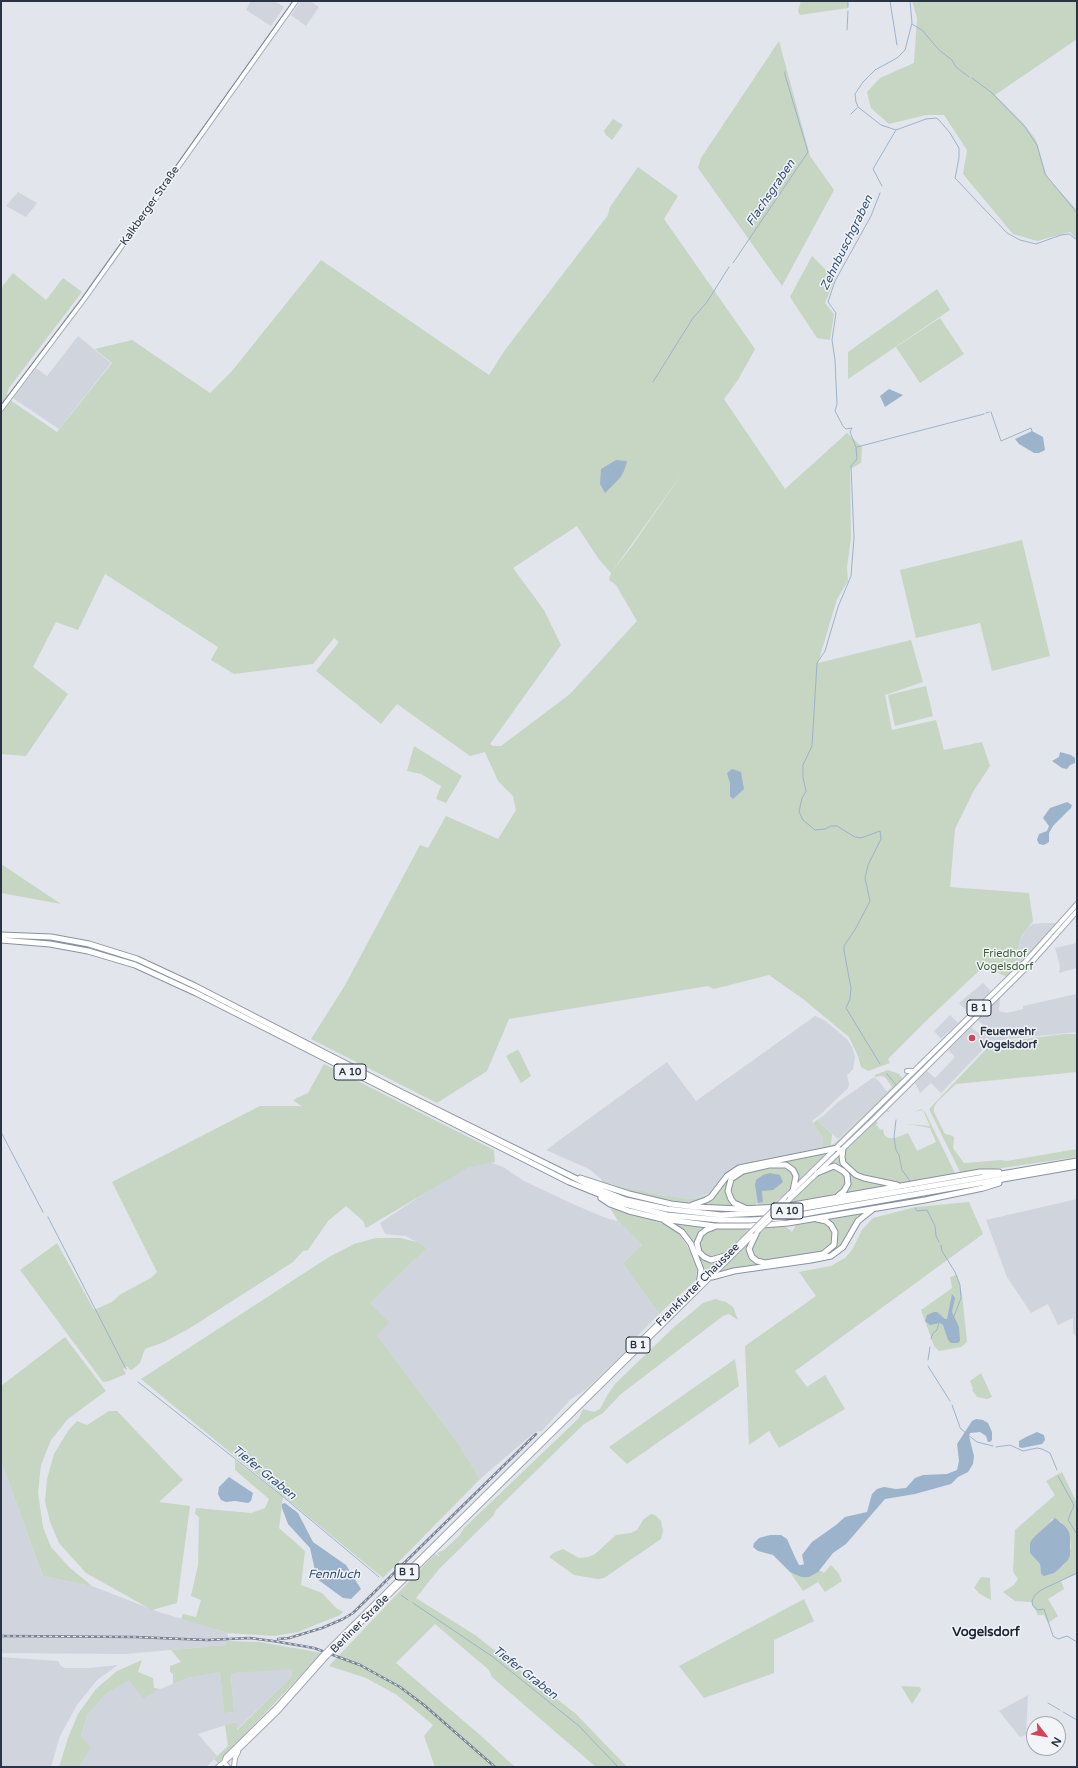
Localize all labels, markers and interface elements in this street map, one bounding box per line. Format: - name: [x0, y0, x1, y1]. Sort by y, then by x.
- water label: Flachsgraben: [744, 157, 798, 229]
- street label: Kalkberger Straße: [118, 164, 182, 248]
- water label: Zehnbuschgraben: [818, 193, 876, 293]
- park label: Friedhof Vogelsdorf: [977, 947, 1033, 973]
- road number: B 1: [967, 1000, 991, 1016]
- place label: Feuerwehr Vogelsdorf: [980, 1025, 1037, 1051]
- marker: Feuerwehr Vogelsdorf: [967, 1033, 977, 1043]
- road number: A 10: [334, 1064, 366, 1080]
- road number: A 10: [771, 1203, 803, 1219]
- street label: Frankfurter Chaussee: [654, 1241, 742, 1329]
- road number: B 1: [626, 1337, 650, 1353]
- water label: Tiefer Graben: [229, 1443, 299, 1503]
- road number: B 1: [395, 1564, 419, 1580]
- water label: Fennluch: [308, 1568, 360, 1582]
- street label: Berliner Straße: [328, 1592, 392, 1656]
- district label: Vogelsdorf: [952, 1625, 1020, 1641]
- water label: Tiefer Graben: [490, 1643, 560, 1703]
- north arrow: [1026, 1716, 1066, 1756]
- text: N: [1048, 1735, 1064, 1749]

